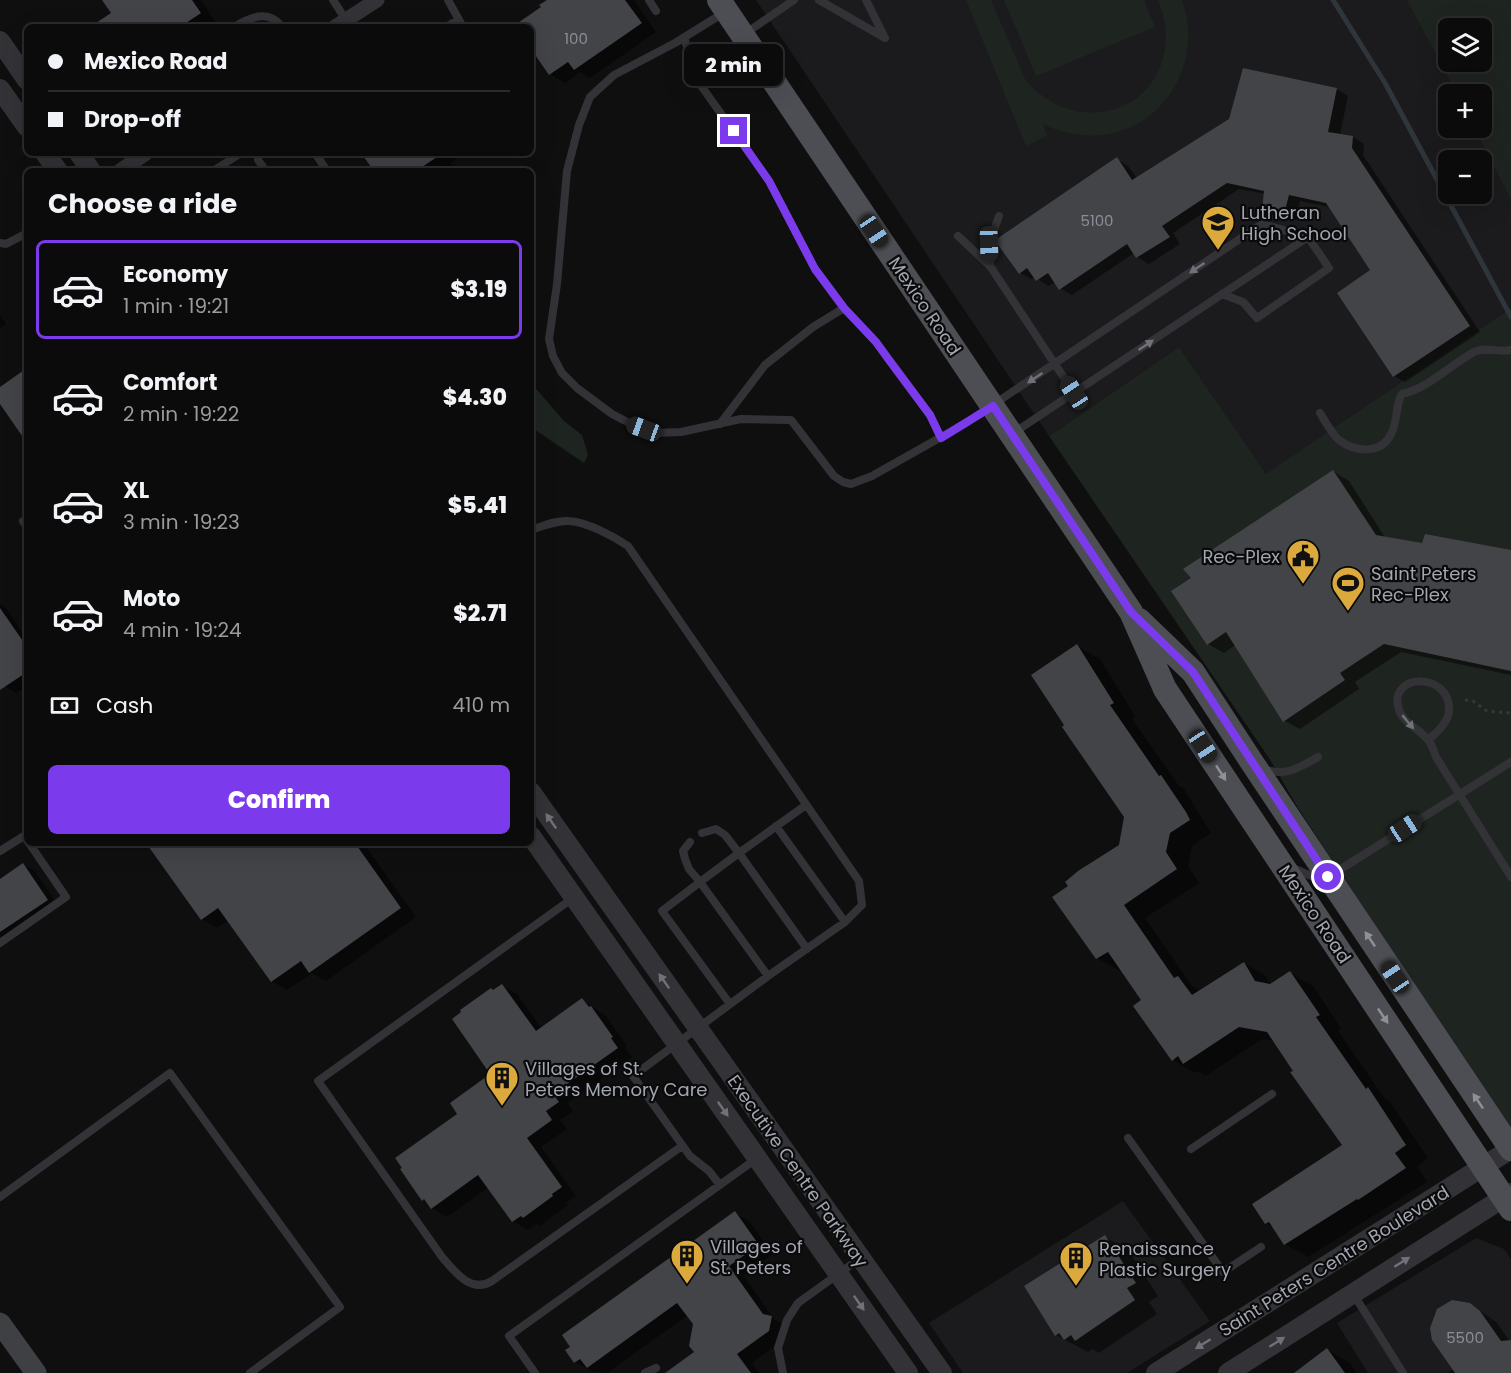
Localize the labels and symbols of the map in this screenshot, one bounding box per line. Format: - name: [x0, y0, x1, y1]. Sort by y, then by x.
- house number: 100: [564, 28, 588, 49]
- callout: 2 min: [684, 44, 783, 86]
- route end: [720, 117, 747, 144]
- place label: Lutheran High School: [1241, 200, 1347, 246]
- school or university icon: Lutheran High School: [1200, 204, 1236, 251]
- house number: 5100: [1080, 210, 1114, 231]
- car: [856, 211, 892, 251]
- car: [979, 226, 999, 262]
- street label: Mexico Road: [883, 252, 967, 360]
- one-way arrow: [1189, 262, 1205, 274]
- one-way arrow: [1138, 340, 1154, 351]
- one-way arrow: [1027, 372, 1043, 383]
- car: [1057, 373, 1091, 413]
- car: [624, 414, 664, 444]
- public building icon: Rec-Plex: [1285, 538, 1321, 585]
- place label: Rec-Plex: [1202, 544, 1280, 569]
- place label: Saint Peters Rec-Plex: [1371, 561, 1476, 607]
- sports icon: Saint Peters Rec-Plex: [1330, 565, 1366, 612]
- one-way arrow: [1401, 714, 1414, 729]
- car: [1186, 726, 1220, 766]
- one-way arrow: [1215, 765, 1226, 781]
- car: [1385, 811, 1425, 845]
- one-way arrow: [545, 814, 557, 830]
- street label: Mexico Road: [1273, 860, 1357, 968]
- route start: [1314, 863, 1341, 890]
- one-way arrow: [1364, 930, 1375, 947]
- car: [1377, 957, 1413, 997]
- one-way arrow: [658, 973, 670, 989]
- one-way arrow: [1377, 1008, 1388, 1024]
- place label: Villages of St. Peters Memory Care: [525, 1056, 708, 1102]
- building icon: Villages of St. Peters Memory Care: [484, 1060, 520, 1107]
- street label: Executive Centre Parkway: [722, 1070, 874, 1272]
- one-way arrow: [1472, 1093, 1484, 1109]
- one-way arrow: [717, 1100, 729, 1116]
- street label: Saint Peters Centre Boulevard: [1214, 1180, 1454, 1342]
- place label: Villages of St. Peters: [710, 1234, 803, 1280]
- place label: Renaissance Plastic Surgery: [1099, 1236, 1231, 1282]
- building icon: Villages of St. Peters: [669, 1238, 705, 1285]
- building icon: Renaissance Plastic Surgery: [1058, 1240, 1094, 1287]
- one-way arrow: [1394, 1257, 1411, 1268]
- one-way arrow: [853, 1294, 865, 1310]
- house number: 5500: [1446, 1327, 1484, 1348]
- one-way arrow: [1269, 1336, 1285, 1347]
- one-way arrow: [1195, 1338, 1212, 1349]

